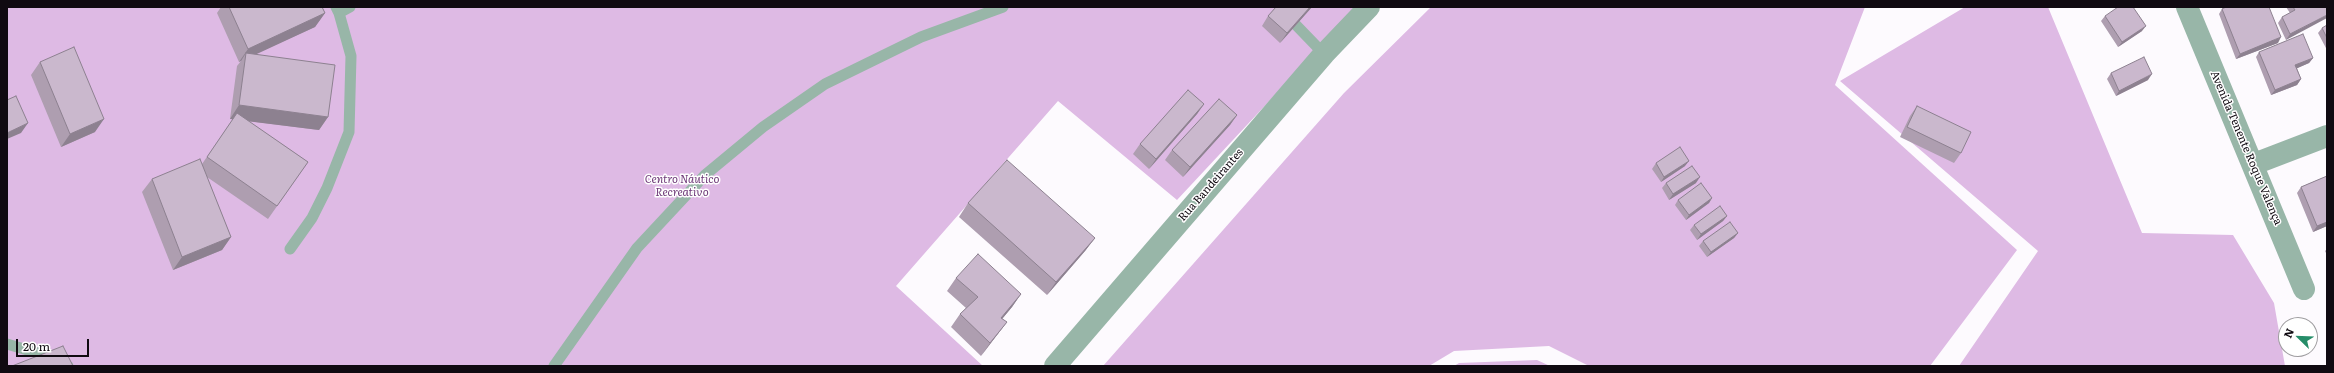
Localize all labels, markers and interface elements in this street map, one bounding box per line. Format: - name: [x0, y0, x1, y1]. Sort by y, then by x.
- street label: Avenida Tenente Roque Valença: [2207, 69, 2285, 227]
- street label: Rua Bandeirantes: [1176, 146, 1246, 224]
- park label: Centro Náutico Recreativo: [645, 173, 719, 199]
- north arrow: [2278, 317, 2318, 357]
- text: N: [2279, 325, 2297, 340]
- scale bar: [18, 331, 91, 357]
- text: 20 m: [23, 337, 50, 355]

